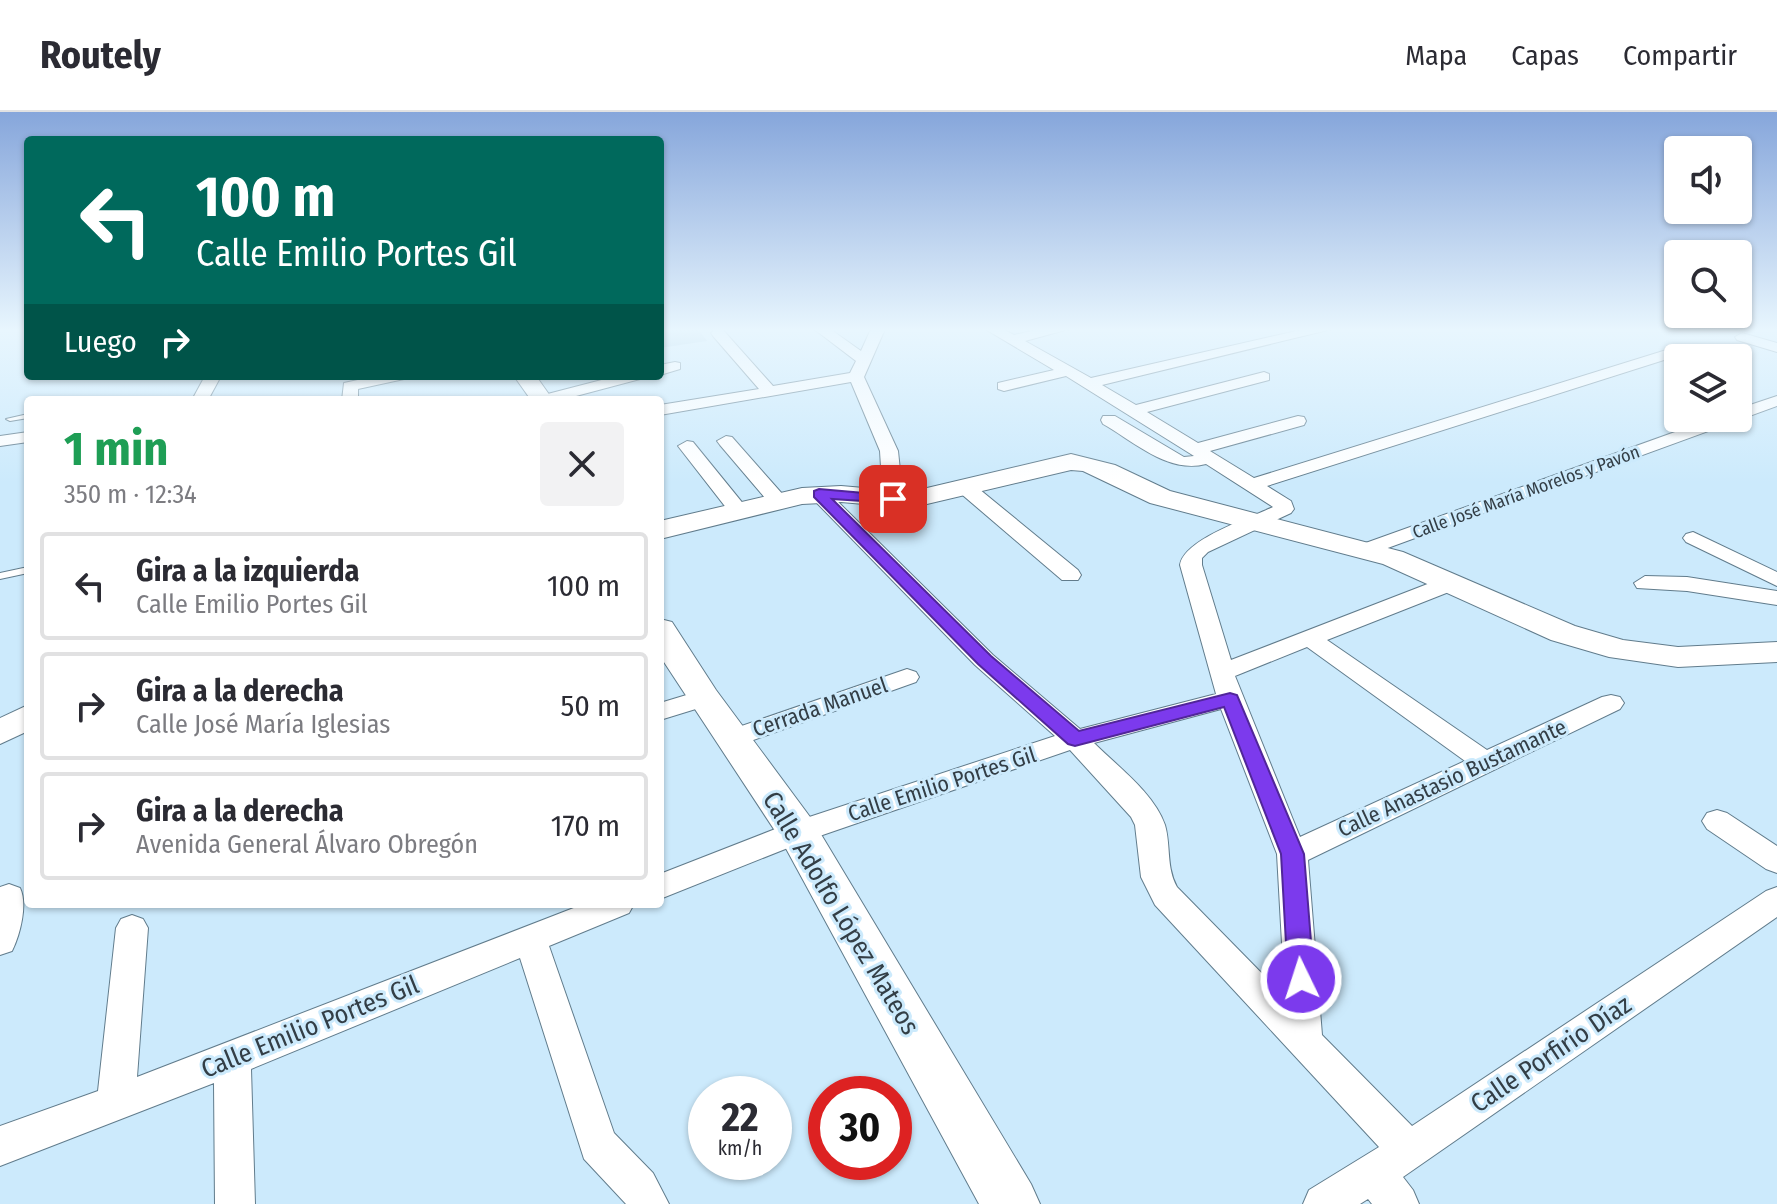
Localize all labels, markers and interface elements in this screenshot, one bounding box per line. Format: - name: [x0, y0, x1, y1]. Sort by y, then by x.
- text: Routely: [40, 32, 161, 78]
- text: Mapa: [1405, 39, 1467, 72]
- text: Capas: [1511, 39, 1579, 72]
- text: Compartir: [1623, 39, 1737, 72]
- map controls: [1664, 136, 1752, 432]
- button: sound: [1664, 136, 1752, 224]
- text: 100 m: [196, 164, 335, 231]
- icon: left: [64, 168, 168, 272]
- text: Calle Emilio Portes Gil: [196, 232, 517, 276]
- button: search: [1664, 240, 1752, 328]
- icon: right: [153, 320, 197, 364]
- text: Luego: [64, 324, 137, 360]
- button: layers: [1664, 344, 1752, 432]
- text: 1 min: [64, 420, 169, 478]
- button: close: [540, 422, 624, 506]
- street label: Calle José María Morelos y Pavón: [1409, 441, 1643, 543]
- pin: [859, 465, 927, 533]
- icon: arrive: [871, 477, 915, 521]
- text: 350 m · 12:34: [64, 479, 197, 510]
- text: Gira a la izquierda: [136, 553, 359, 589]
- icon: left: [68, 564, 112, 608]
- text: 100 m: [547, 568, 620, 604]
- text: Calle Emilio Portes Gil: [136, 589, 368, 620]
- street label: Cerrada Manuel: [749, 671, 891, 743]
- text: Gira a la derecha: [136, 673, 344, 709]
- icon: right: [68, 684, 112, 728]
- text: 50 m: [560, 688, 620, 724]
- text: Calle José María Iglesias: [136, 709, 390, 740]
- street label: Calle Anastasio Bustamante: [1333, 713, 1571, 843]
- street label: Calle Emilio Portes Gil: [845, 741, 1040, 827]
- street label: Calle Adolfo López Mateos: [756, 786, 926, 1040]
- text: Gira a la derecha: [136, 793, 344, 829]
- icon: right: [68, 804, 112, 848]
- text: 170 m: [551, 808, 620, 844]
- text: Avenida General Álvaro Obregón: [136, 829, 478, 860]
- position arrow: [1259, 937, 1343, 1021]
- street label: Calle Emilio Portes Gil: [197, 969, 423, 1085]
- street label: Calle Porfirio Díaz: [1465, 989, 1637, 1119]
- speed limit sign: 30: [808, 1076, 912, 1180]
- text: 22: [721, 1094, 759, 1142]
- text: km/h: [718, 1136, 762, 1160]

